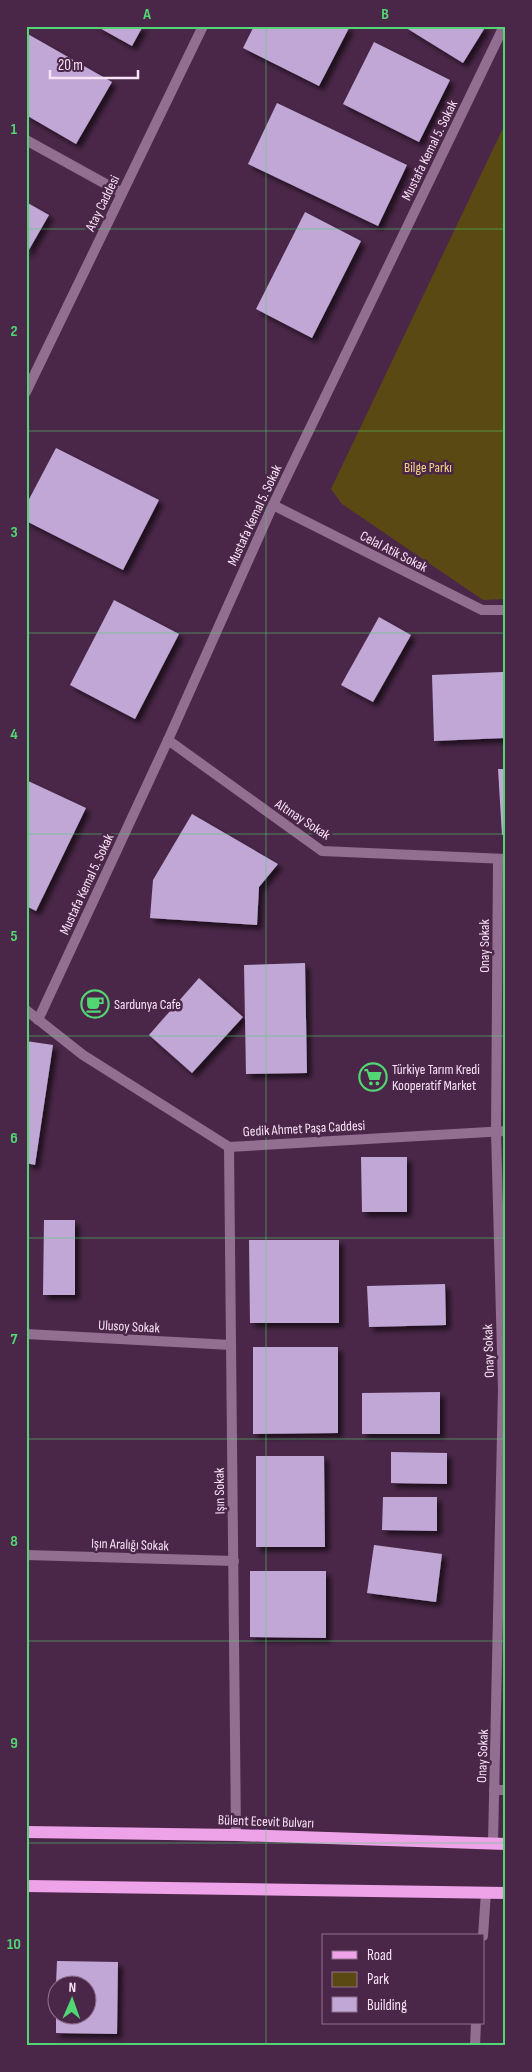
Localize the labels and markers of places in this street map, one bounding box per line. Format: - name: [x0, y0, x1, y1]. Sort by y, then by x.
- cafe icon: Sardunya Cafe: [80, 989, 110, 1019]
- place label: Sardunya Cafe: [114, 996, 181, 1013]
- place label: Türkiye Tarım Kredi Kooperatif Market: [392, 1061, 480, 1094]
- supermarket icon: Türkiye Tarım Kredi Kooperatif Market: [358, 1062, 388, 1092]

